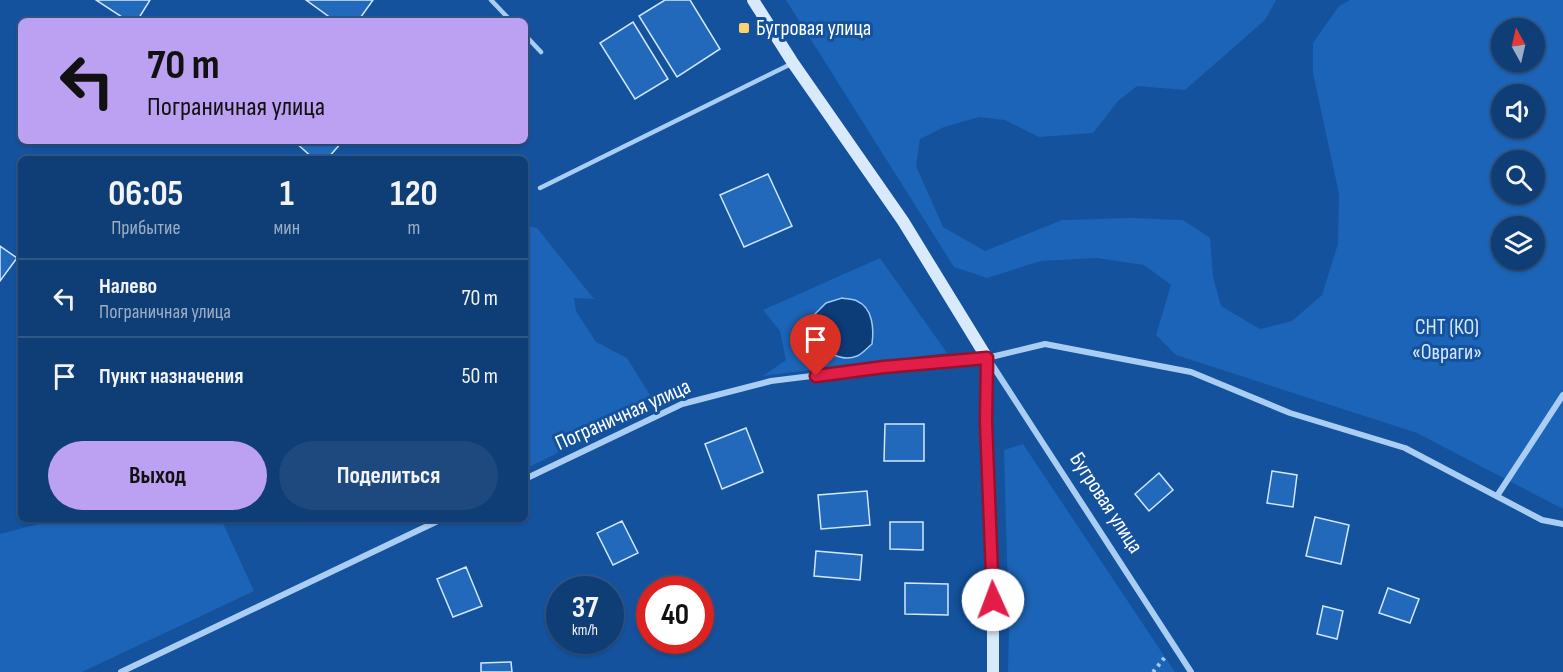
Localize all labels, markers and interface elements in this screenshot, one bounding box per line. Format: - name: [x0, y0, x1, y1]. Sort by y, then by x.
- place label: Бугровая улица: [756, 15, 871, 42]
- north arrow: [1491, 18, 1545, 72]
- map controls: [1491, 18, 1545, 270]
- marker: Бугровая улица: [737, 21, 751, 35]
- text: 70 m: [147, 40, 220, 91]
- icon: left: [48, 42, 126, 120]
- button: sound: [1491, 84, 1545, 138]
- text: Пограничная улица: [147, 91, 325, 123]
- button: search: [1491, 150, 1545, 204]
- text: 06:05: [108, 173, 183, 216]
- text: 1: [280, 173, 294, 216]
- text: 120: [390, 173, 438, 216]
- text: Прибытие: [111, 216, 180, 240]
- text: мин: [274, 216, 300, 240]
- text: m: [408, 216, 420, 240]
- button: layers: [1491, 216, 1545, 270]
- text: Налево: [99, 273, 157, 300]
- icon: left: [48, 282, 81, 315]
- text: 70 m: [462, 285, 498, 312]
- text: Пограничная улица: [99, 300, 231, 324]
- pin: [790, 314, 841, 376]
- park label: СНТ (КО) «Овраги»: [1412, 314, 1482, 366]
- icon: arrive: [799, 323, 832, 356]
- icon: arrive: [48, 360, 81, 393]
- text: Пункт назначения: [99, 363, 243, 390]
- text: 50 m: [462, 363, 498, 390]
- street label: Пограничная улица: [551, 373, 695, 457]
- button: Выход: [48, 441, 267, 510]
- button: Поделиться: [279, 441, 498, 510]
- street label: Бугровая улица: [1063, 447, 1149, 559]
- position arrow: [961, 568, 1025, 632]
- speed limit sign: 40: [636, 576, 714, 654]
- text: 37: [572, 590, 598, 626]
- text: km/h: [572, 621, 598, 640]

